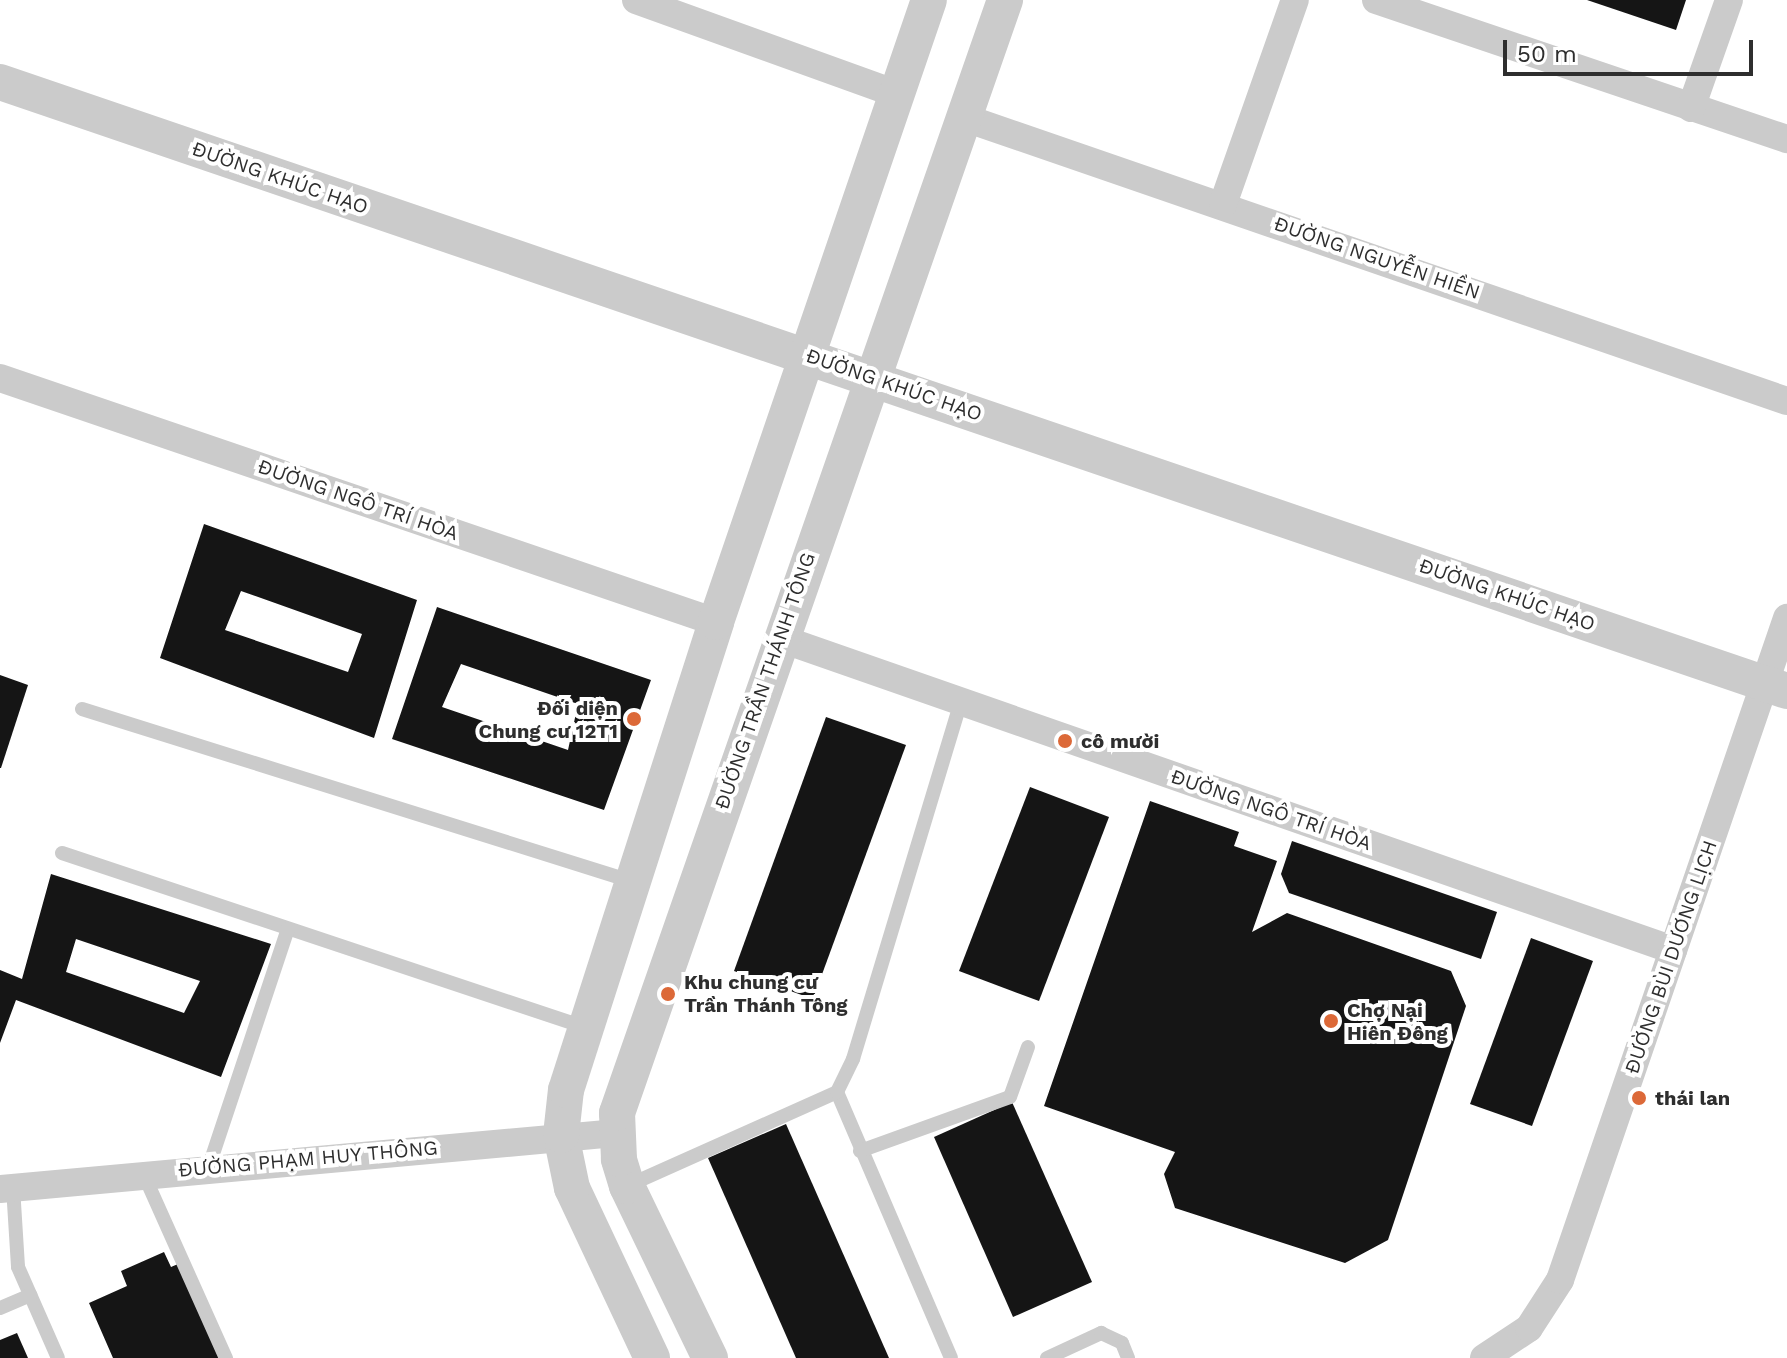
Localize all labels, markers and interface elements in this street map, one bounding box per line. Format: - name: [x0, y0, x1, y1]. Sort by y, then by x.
- scale bar: [1507, 24, 1757, 74]
- text: 50 m: [1517, 40, 1577, 68]
- street label: ĐƯỜNG KHÚC HẠO: [189, 137, 371, 219]
- street label: ĐƯỜNG NGUYỄN HIỀN: [1271, 211, 1483, 305]
- street label: ĐƯỜNG KHÚC HẠO: [803, 344, 985, 426]
- street label: ĐƯỜNG NGÔ TRÍ HÒA: [254, 454, 462, 546]
- street label: ĐƯỜNG TRẦN THÁNH TÔNG: [709, 549, 821, 813]
- street label: ĐƯỜNG KHÚC HẠO: [1416, 554, 1598, 636]
- place label: Đối diện Chung cư 12T1: [478, 696, 618, 743]
- marker: Đối diện Chung cư 12T1: [625, 710, 643, 728]
- place label: cô mười: [1081, 729, 1159, 753]
- marker: cô mười: [1056, 732, 1074, 750]
- street label: ĐƯỜNG NGÔ TRÍ HÒA: [1167, 764, 1375, 856]
- street label: ĐƯỜNG BÙI DƯƠNG LỊCH: [1620, 837, 1722, 1077]
- place label: Khu chung cư Trần Thánh Tông: [684, 970, 848, 1017]
- marker: Khu chung cư Trần Thánh Tông: [659, 985, 677, 1003]
- place label: Chợ Nại Hiên Đông: [1347, 998, 1448, 1045]
- marker: Chợ Nại Hiên Đông: [1322, 1012, 1340, 1030]
- place label: thái lan: [1655, 1086, 1730, 1110]
- marker: thái lan: [1630, 1089, 1648, 1107]
- street label: ĐƯỜNG PHẠM HUY THÔNG: [177, 1136, 439, 1182]

